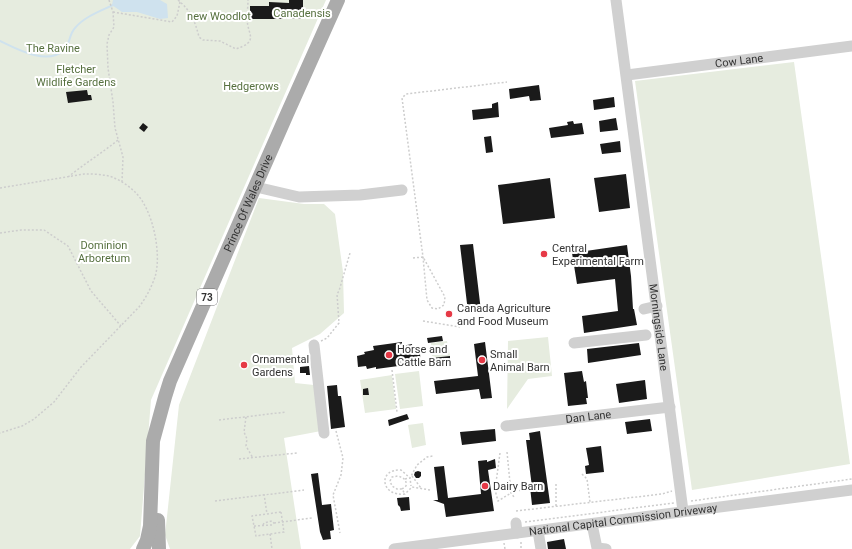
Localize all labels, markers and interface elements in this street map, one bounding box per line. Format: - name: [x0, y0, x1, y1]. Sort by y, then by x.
- park label: Canadensis: [273, 7, 331, 20]
- park label: new Woodlot: [187, 10, 251, 23]
- park label: The Ravine: [26, 42, 80, 55]
- street label: Cow Lane: [714, 51, 764, 71]
- park label: Fletcher Wildlife Gardens: [36, 63, 116, 89]
- park label: Hedgerows: [223, 80, 279, 93]
- street label: Prince Of Wales Drive: [221, 152, 276, 254]
- park label: Dominion Arboretum: [78, 239, 130, 265]
- place label: Central Experimental Farm: [552, 242, 644, 268]
- marker: Central Experimental Farm: [539, 249, 549, 259]
- street label: Morningside Lane: [646, 283, 671, 372]
- road number: 73: [197, 289, 217, 305]
- place label: Canada Agriculture and Food Museum: [457, 302, 551, 328]
- marker: Canada Agriculture and Food Museum: [444, 309, 454, 319]
- place label: Horse and Cattle Barn: [397, 343, 451, 369]
- place label: Small Animal Barn: [490, 348, 550, 374]
- marker: Horse and Cattle Barn: [384, 350, 394, 360]
- place label: Ornamental Gardens: [252, 353, 309, 379]
- marker: Small Animal Barn: [477, 355, 487, 365]
- marker: Ornamental Gardens: [239, 360, 249, 370]
- street label: Dan Lane: [565, 408, 612, 426]
- place label: Dairy Barn: [493, 480, 543, 493]
- marker: Dairy Barn: [480, 481, 490, 491]
- street label: National Capital Commission Driveway: [528, 501, 719, 539]

